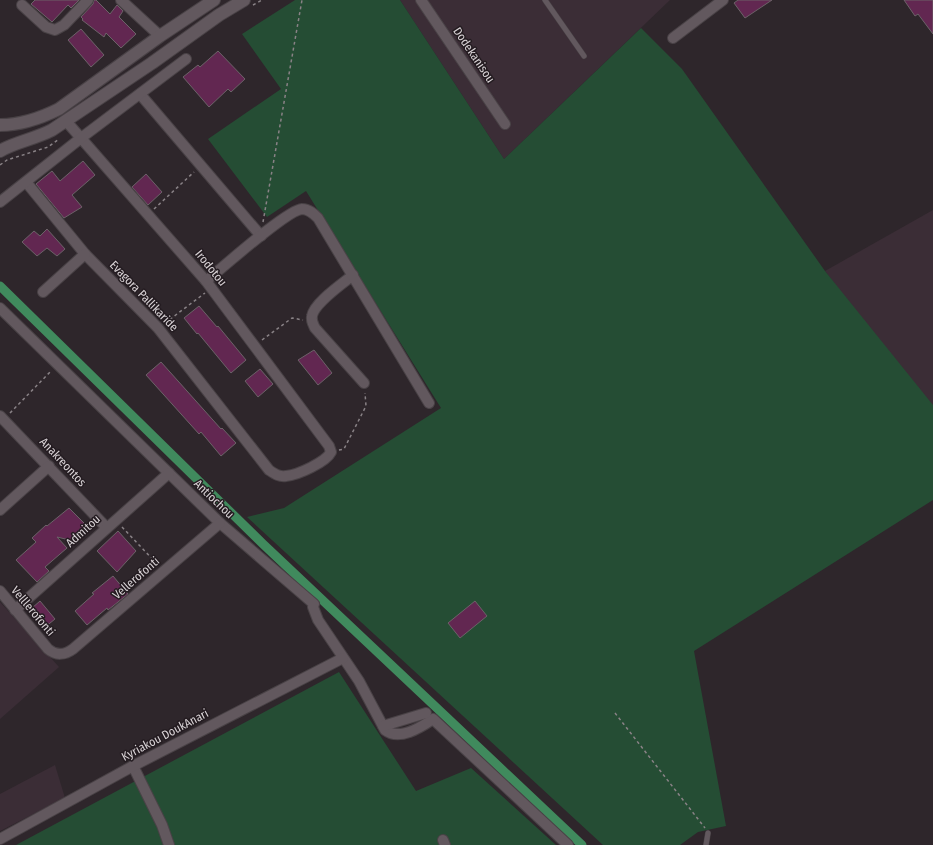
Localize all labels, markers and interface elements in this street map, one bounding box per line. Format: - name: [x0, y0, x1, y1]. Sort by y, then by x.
- street label: Dodekanisou: [450, 25, 498, 85]
- street label: Irodotou: [192, 247, 230, 289]
- street label: Evagora Pallikaride: [107, 258, 181, 334]
- street label: Anakreontos: [37, 435, 89, 489]
- street label: Antiochou: [191, 477, 237, 521]
- street label: Admitou: [63, 512, 103, 550]
- street label: Vellerofonti: [110, 554, 162, 602]
- street label: Velllerofonti: [8, 583, 58, 639]
- street label: Kyriakou DoukAnari: [119, 706, 211, 764]

